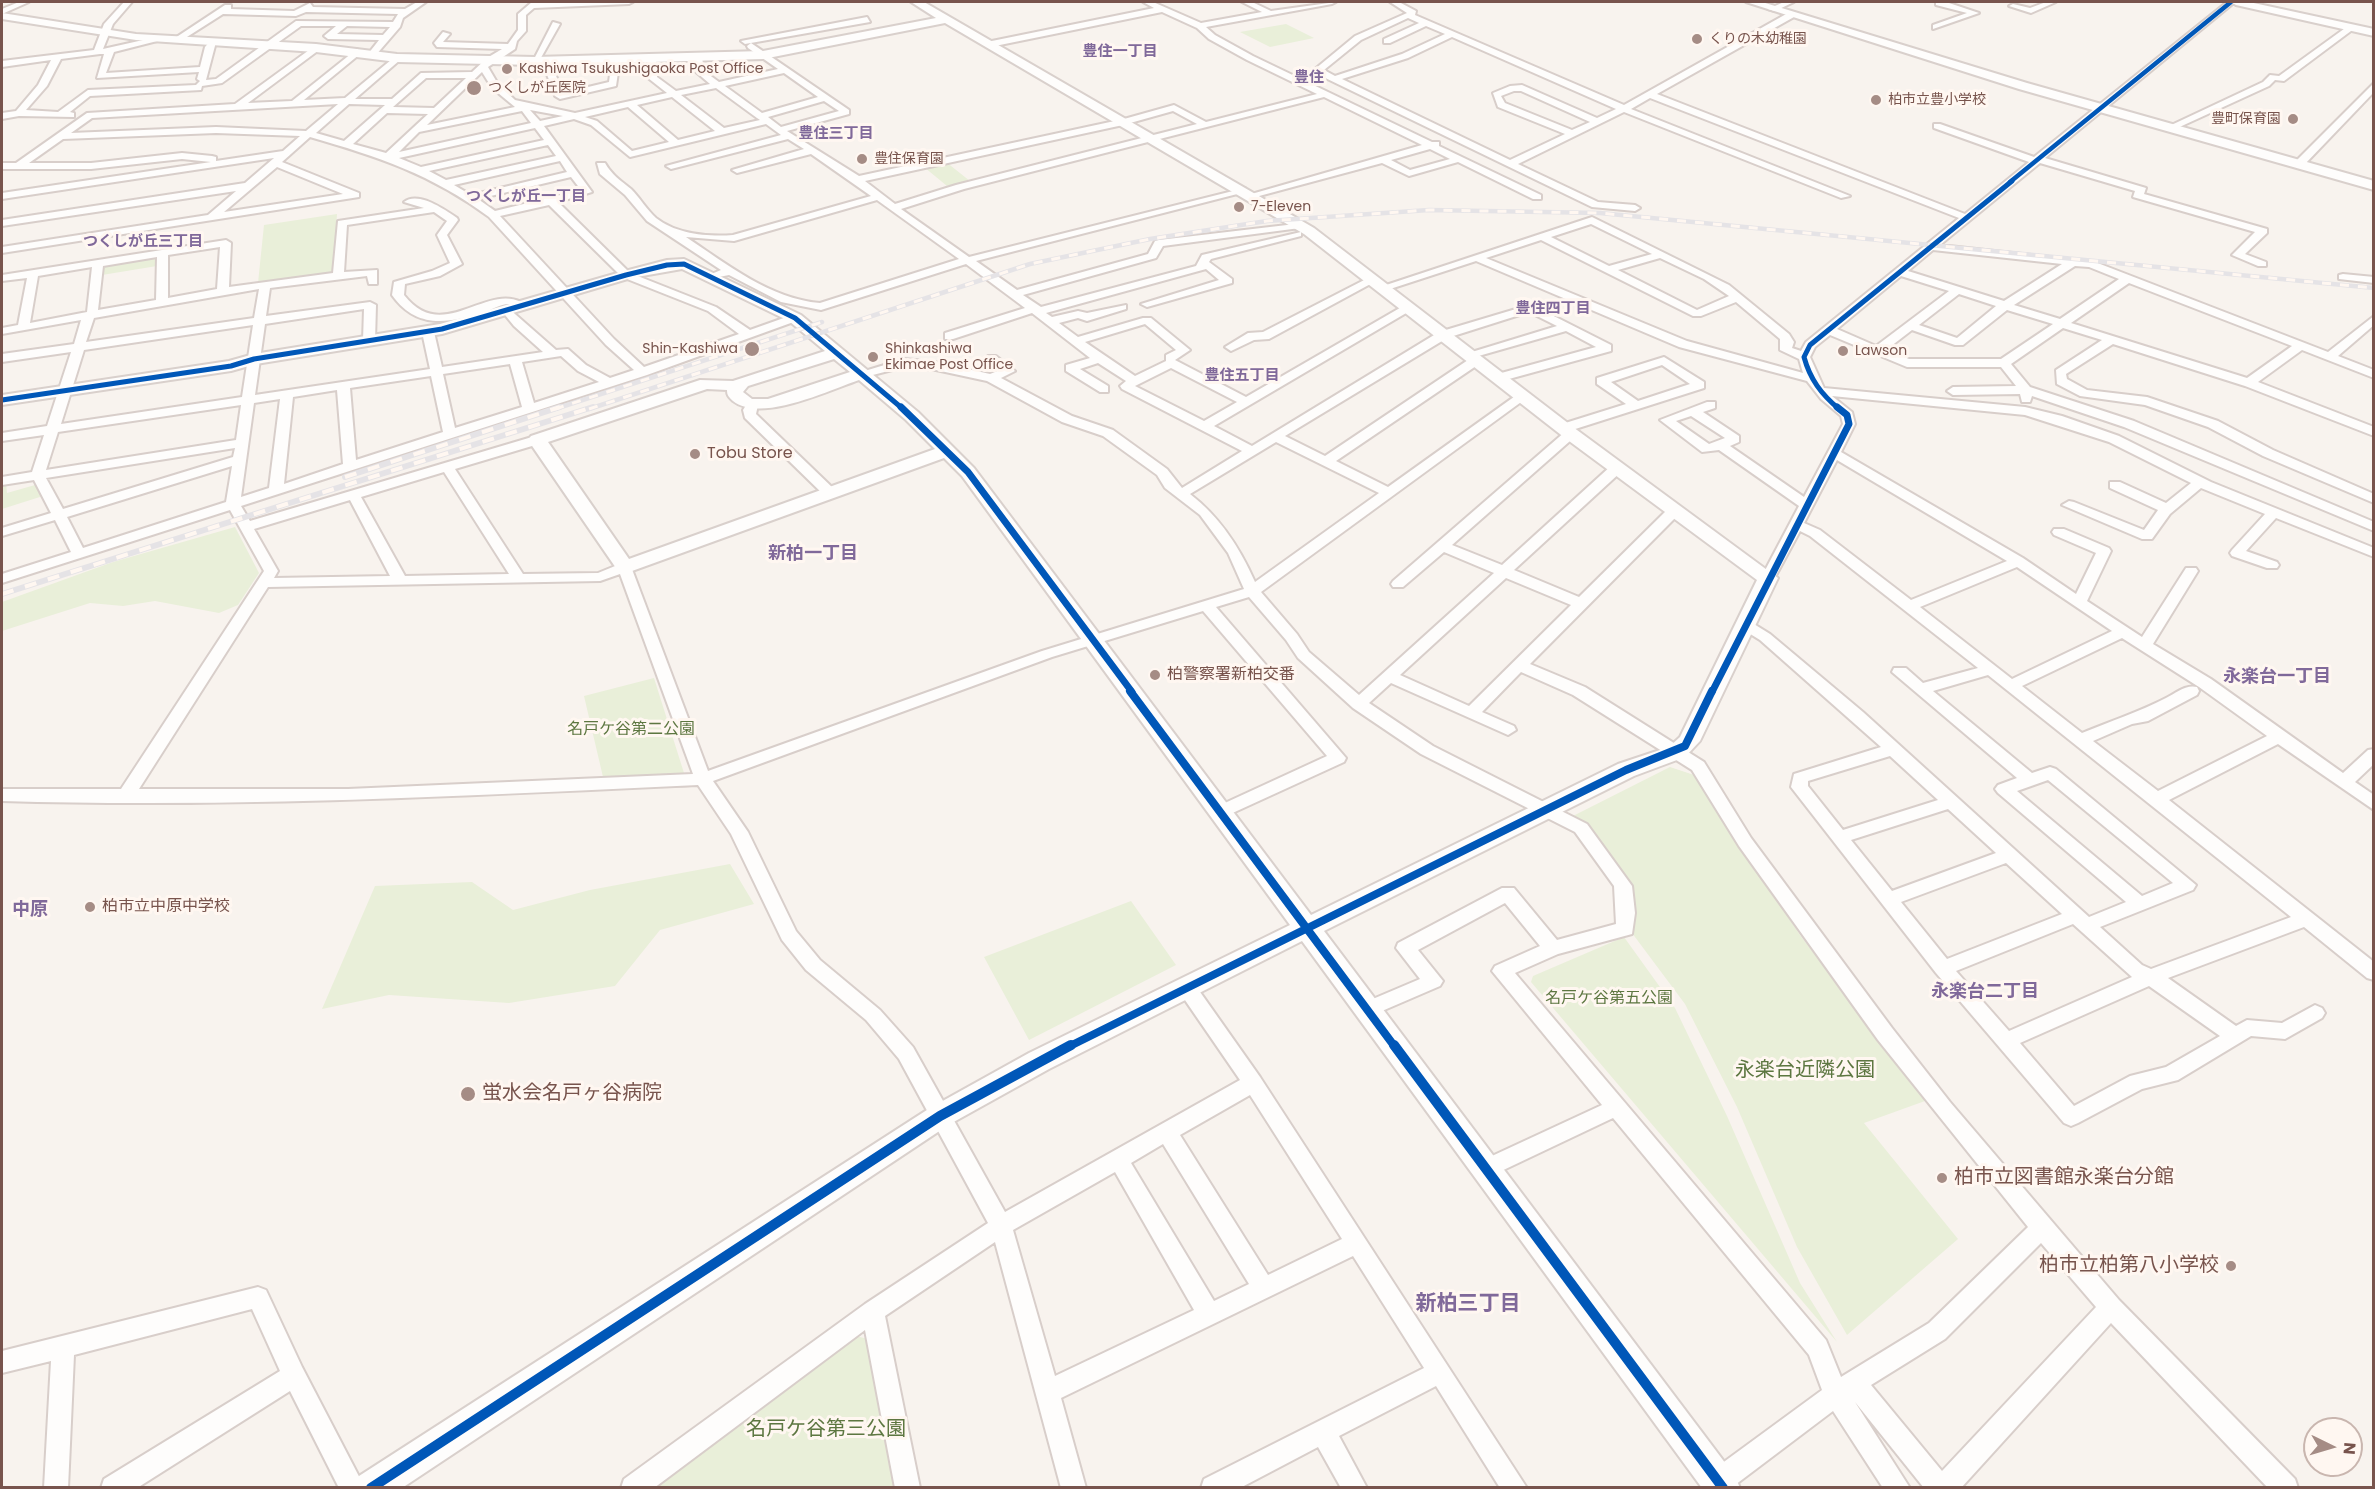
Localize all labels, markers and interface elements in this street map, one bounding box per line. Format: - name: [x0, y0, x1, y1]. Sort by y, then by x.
- place label: くりの木幼稚園: [1709, 31, 1807, 47]
- marker: くりの木幼稚園: [1690, 32, 1704, 46]
- district label: 豊住一丁目: [1083, 43, 1157, 61]
- place label: Kashiwa Tsukushigaoka Post Office: [519, 61, 763, 77]
- marker: Kashiwa Tsukushigaoka Post Office: [500, 62, 514, 76]
- district label: 豊住: [1294, 69, 1324, 87]
- marker: つくしが丘医院: [465, 79, 483, 97]
- place label: つくしが丘医院: [488, 80, 586, 96]
- place label: 柏市立豊小学校: [1888, 92, 1986, 108]
- marker: 柏市立豊小学校: [1869, 93, 1883, 107]
- place label: 豊町保育園: [2211, 111, 2281, 127]
- marker: 豊町保育園: [2286, 112, 2300, 126]
- district label: 豊住三丁目: [799, 125, 873, 143]
- place label: 豊住保育園: [874, 151, 944, 167]
- marker: 豊住保育園: [855, 152, 869, 166]
- district label: つくしが丘一丁目: [466, 188, 586, 206]
- place label: 7-Eleven: [1251, 199, 1311, 215]
- marker: 7-Eleven: [1232, 200, 1246, 214]
- district label: つくしが丘三丁目: [83, 233, 203, 251]
- district label: 豊住四丁目: [1516, 300, 1590, 318]
- marker: Shin-Kashiwa: [743, 340, 761, 358]
- place label: Shin-Kashiwa: [642, 341, 738, 357]
- place label: Shinkashiwa Ekimae Post Office: [885, 341, 1013, 374]
- place label: Lawson: [1855, 343, 1907, 359]
- marker: Lawson: [1836, 344, 1850, 358]
- marker: Shinkashiwa Ekimae Post Office: [866, 350, 880, 364]
- district label: 豊住五丁目: [1205, 367, 1279, 385]
- place label: Tobu Store: [707, 444, 793, 464]
- marker: Tobu Store: [688, 447, 702, 461]
- district label: 新柏一丁目: [768, 543, 858, 565]
- place label: 柏警察署新柏交番: [1167, 665, 1295, 685]
- district label: 永楽台一丁目: [2223, 666, 2331, 688]
- marker: 柏警察署新柏交番: [1148, 668, 1162, 682]
- park label: 名戸ケ谷第二公園: [567, 720, 695, 740]
- place label: 柏市立中原中学校: [102, 897, 230, 917]
- district label: 中原: [12, 899, 48, 921]
- marker: 柏市立中原中学校: [83, 900, 97, 914]
- district label: 永楽台二丁目: [1931, 981, 2039, 1003]
- park label: 名戸ケ谷第五公園: [1545, 989, 1673, 1009]
- park label: 永楽台近隣公園: [1735, 1059, 1875, 1083]
- place label: 蛍水会名戸ヶ谷病院: [482, 1082, 662, 1106]
- marker: 蛍水会名戸ヶ谷病院: [459, 1085, 477, 1103]
- place label: 柏市立図書館永楽台分館: [1954, 1166, 2174, 1190]
- marker: 柏市立図書館永楽台分館: [1935, 1171, 1949, 1185]
- place label: 柏市立柏第八小学校: [2039, 1254, 2219, 1278]
- marker: 柏市立柏第八小学校: [2224, 1259, 2238, 1273]
- district label: 新柏三丁目: [1416, 1292, 1520, 1318]
- north arrow: [2303, 1417, 2363, 1477]
- park label: 名戸ケ谷第三公園: [746, 1418, 906, 1442]
- text: N: [2337, 1441, 2361, 1455]

